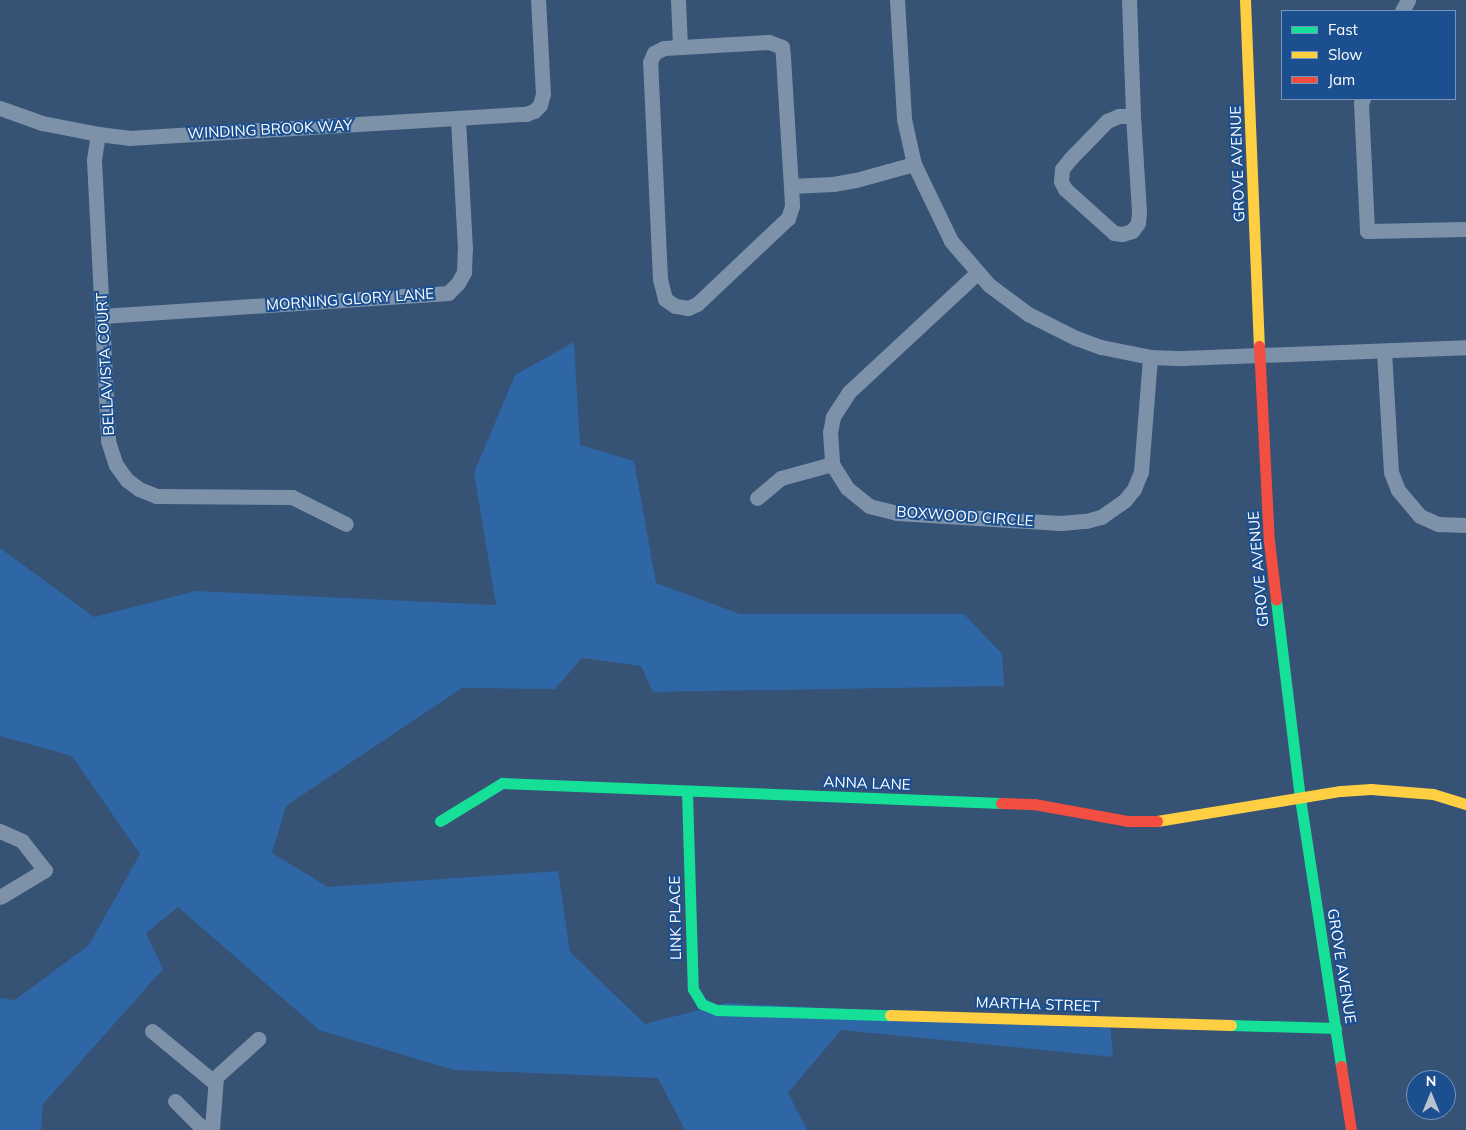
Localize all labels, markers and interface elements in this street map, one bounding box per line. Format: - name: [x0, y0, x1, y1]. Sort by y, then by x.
- legend: [1281, 10, 1456, 100]
- text: Fast: [1328, 20, 1358, 39]
- text: Slow: [1328, 45, 1362, 64]
- text: Jam: [1328, 70, 1355, 89]
- street label: GROVE AVENUE: [1226, 106, 1248, 222]
- street label: WINDING BROOK WAY: [187, 116, 353, 142]
- street label: MORNING GLORY LANE: [265, 284, 435, 314]
- street label: BELLAVISTA COURT: [92, 292, 118, 436]
- street label: BOXWOOD CIRCLE: [896, 502, 1034, 530]
- street label: GROVE AVENUE: [1244, 510, 1272, 628]
- street label: ANNA LANE: [823, 772, 911, 794]
- street label: LINK PLACE: [665, 876, 685, 960]
- street label: GROVE AVENUE: [1324, 907, 1360, 1025]
- street label: MARTHA STREET: [975, 993, 1101, 1015]
- north arrow: [1406, 1070, 1456, 1120]
- text: N: [1426, 1072, 1436, 1090]

